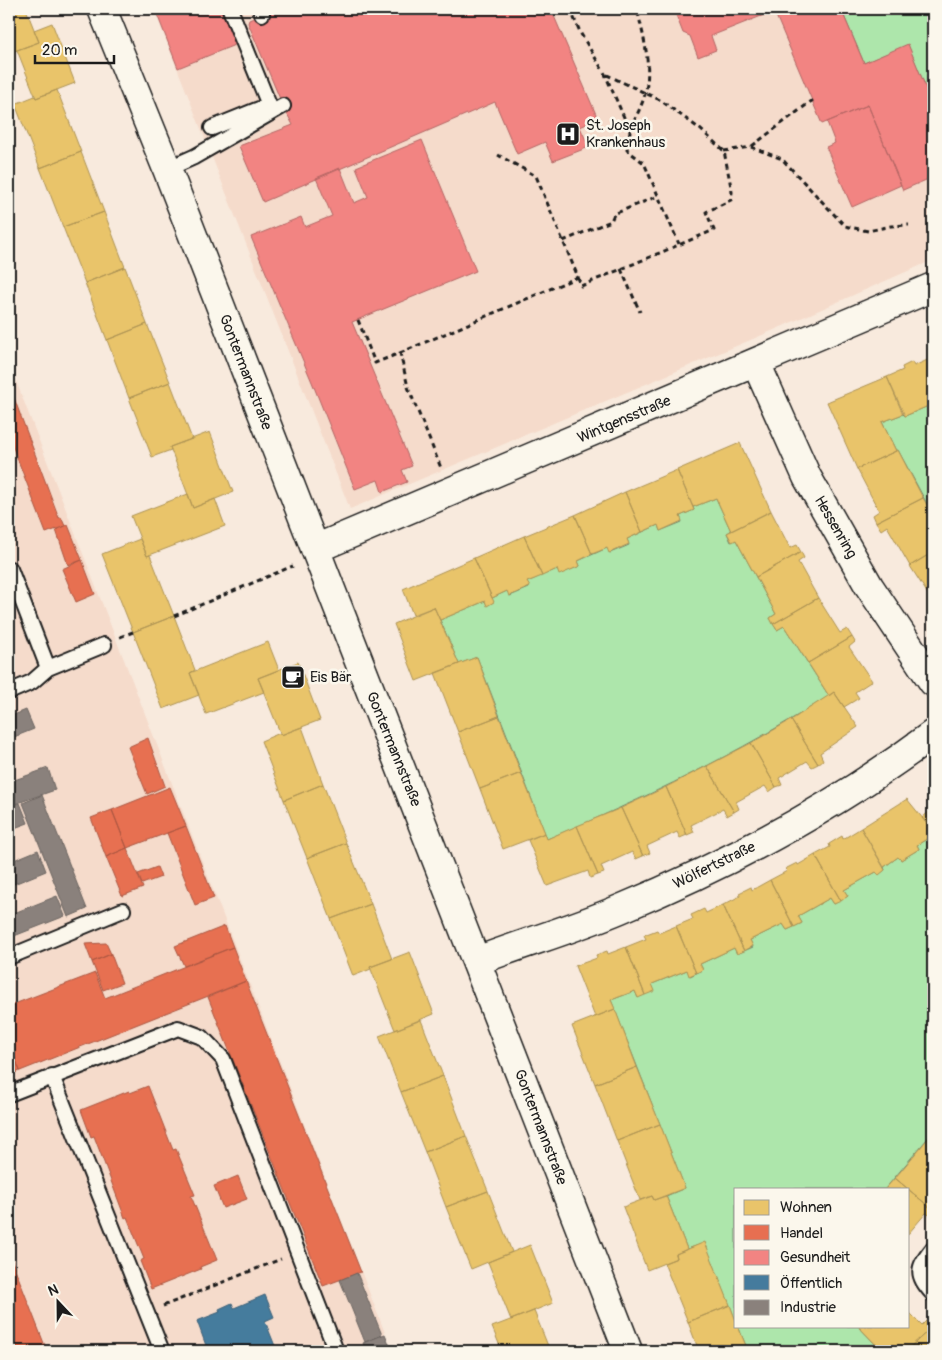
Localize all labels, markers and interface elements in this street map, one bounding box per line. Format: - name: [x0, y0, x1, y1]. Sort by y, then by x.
- scale bar: [35, 32, 114, 64]
- text: 20 m: [42, 41, 77, 60]
- place label: St. Joseph Krankenhaus: [586, 116, 666, 152]
- hospital icon: St. Joseph Krankenhaus: [555, 121, 581, 147]
- street label: Gontermannstraße: [215, 312, 277, 433]
- street label: Wintgensstraße: [575, 391, 674, 448]
- street label: Hessenring: [810, 493, 861, 562]
- cafe icon: Eis Bär: [280, 664, 306, 690]
- place label: Eis Bär: [310, 668, 352, 687]
- street label: Gontermannstraße: [362, 689, 425, 810]
- street label: Wölfertstraße: [670, 837, 759, 894]
- street label: Gontermannstraße: [510, 1067, 572, 1188]
- legend: [734, 1188, 910, 1328]
- text: Wohnen: [780, 1198, 832, 1217]
- text: Handel: [780, 1224, 823, 1243]
- text: Gesundheit: [780, 1248, 851, 1267]
- text: Öffentlich: [780, 1274, 842, 1293]
- north arrow: [32, 1278, 82, 1328]
- text: N: [46, 1281, 61, 1300]
- text: Industrie: [780, 1298, 836, 1317]

